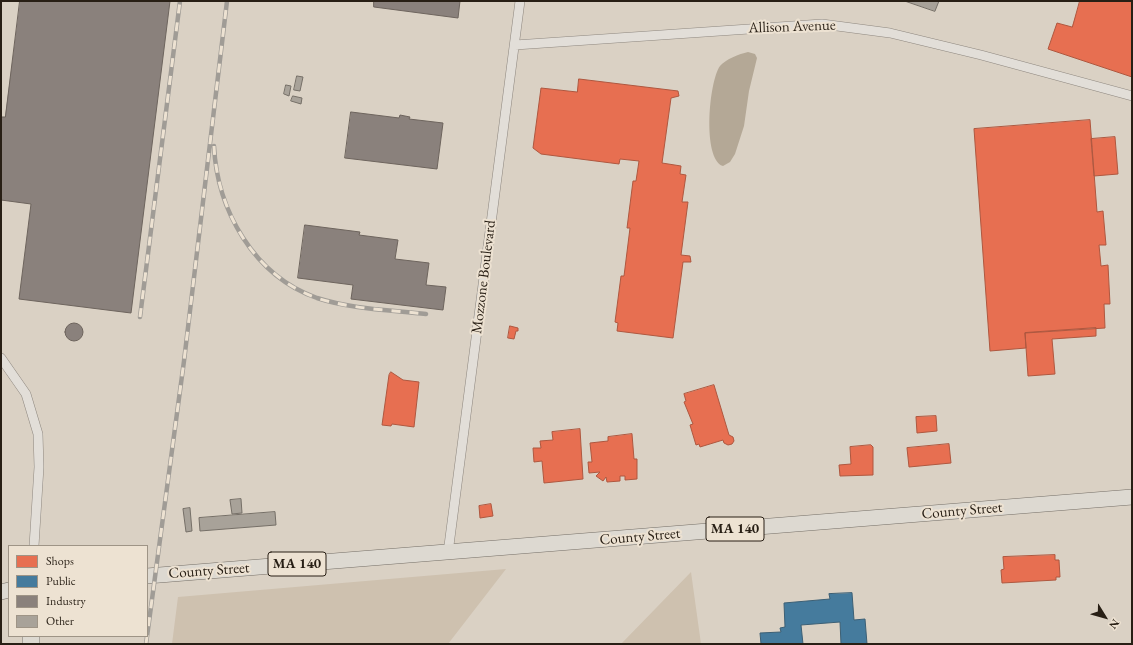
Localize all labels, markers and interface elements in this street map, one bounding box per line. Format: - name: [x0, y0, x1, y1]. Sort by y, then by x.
- street label: Allison Avenue: [748, 16, 836, 38]
- street label: Mozzone Boulevard: [468, 219, 500, 335]
- street label: County Street: [921, 498, 1003, 524]
- road number: MA 140: [706, 517, 764, 541]
- street label: County Street: [599, 524, 681, 550]
- legend: [8, 545, 148, 637]
- road number: MA 140: [268, 552, 326, 576]
- text: Shops: [46, 553, 74, 569]
- street label: County Street: [168, 559, 250, 583]
- text: Public: [46, 573, 76, 589]
- text: Industry: [46, 593, 86, 609]
- north arrow: [1085, 597, 1125, 637]
- text: Other: [46, 613, 74, 629]
- text: N: [1106, 616, 1123, 632]

